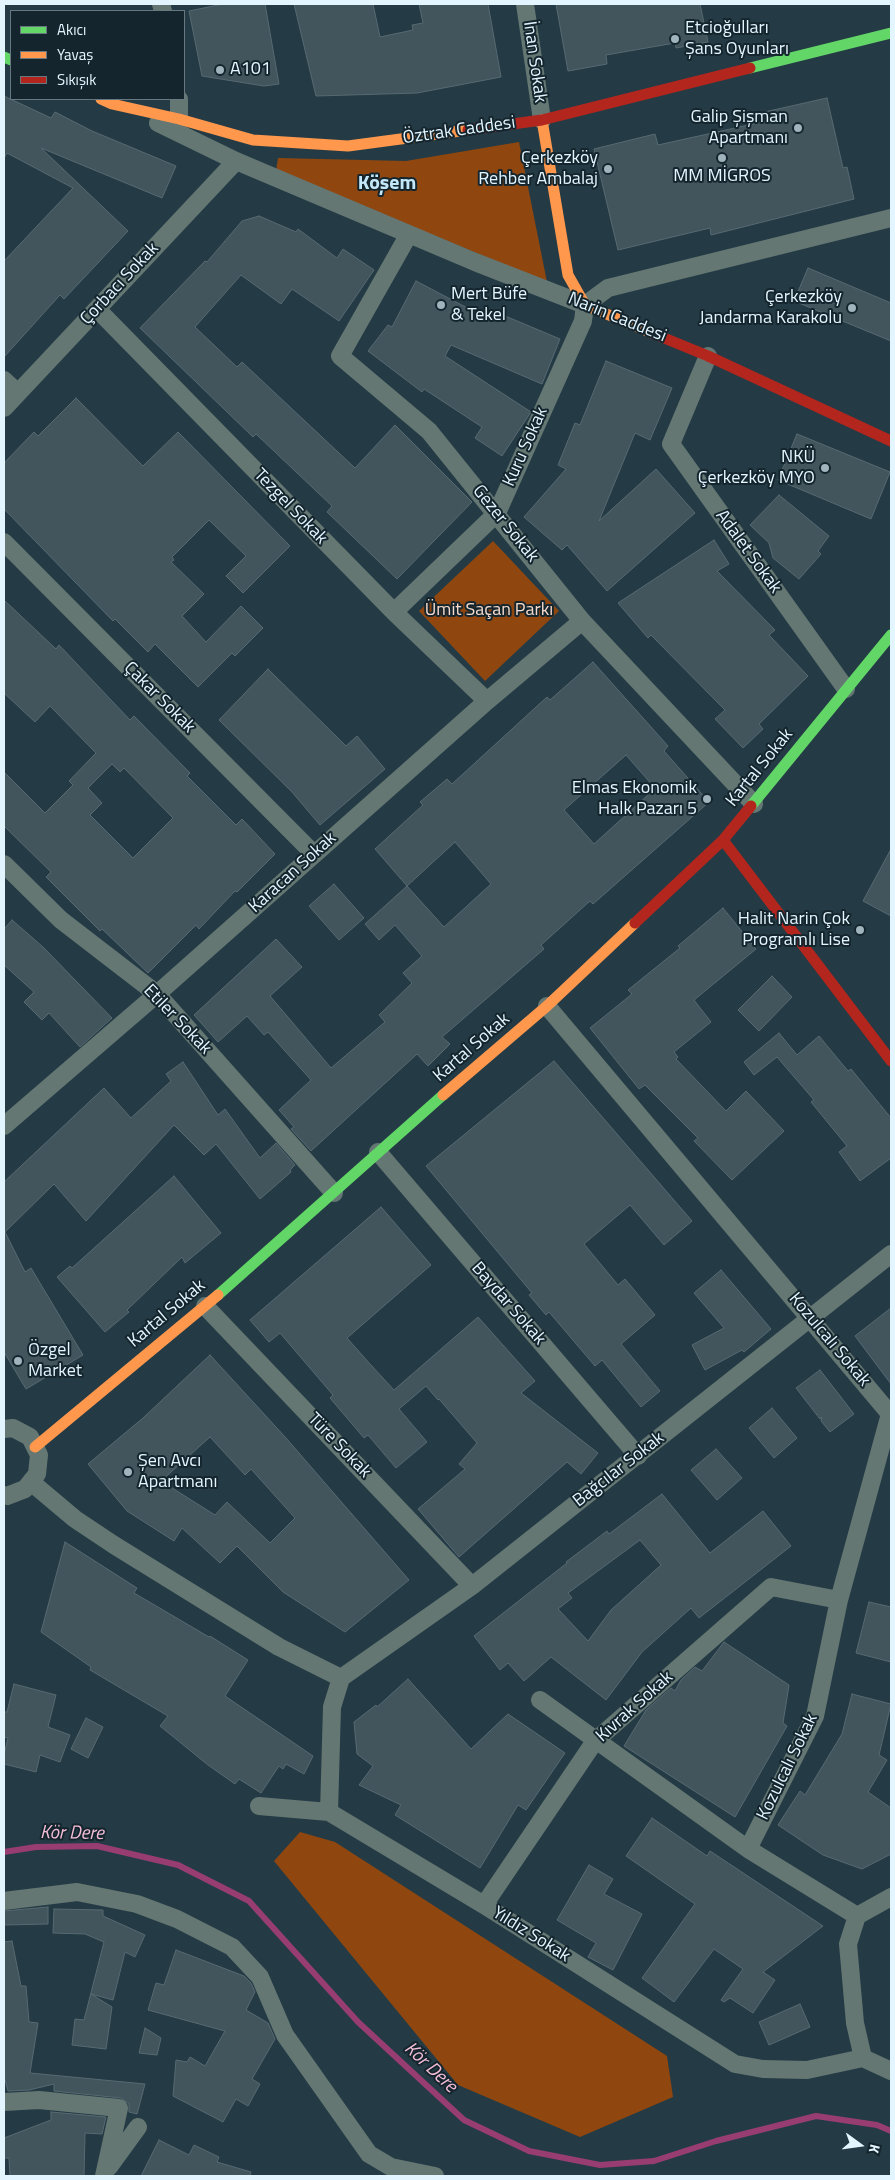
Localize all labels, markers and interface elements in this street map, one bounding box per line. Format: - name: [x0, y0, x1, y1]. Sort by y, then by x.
- legend: [10, 10, 185, 100]
- text: Akıcı: [57, 18, 86, 41]
- place label: Etcioğulları Şans Oyunları: [685, 18, 789, 60]
- street label: İnan Sokak: [518, 20, 550, 104]
- marker: Etcioğulları Şans Oyunları: [669, 33, 681, 45]
- text: Yavaş: [57, 43, 93, 66]
- place label: A101: [230, 59, 271, 81]
- marker: A101: [214, 64, 226, 76]
- text: Sıkışık: [57, 68, 96, 91]
- place label: Galip Şişman Apartmanı: [691, 107, 788, 150]
- street label: Öztrak Caddesi: [401, 112, 517, 150]
- marker: Galip Şişman Apartmanı: [792, 122, 804, 134]
- place label: Çerkezköy Rehber Ambalaj: [478, 148, 598, 190]
- marker: MM MİGROS: [716, 152, 728, 164]
- marker: Çerkezköy Rehber Ambalaj: [602, 163, 614, 175]
- place label: MM MİGROS: [673, 166, 771, 188]
- district label: Köşem: [358, 172, 416, 196]
- street label: Çorbacı Sokak: [76, 238, 164, 330]
- place label: Mert Büfe & Tekel: [451, 284, 527, 326]
- place label: Çerkezköy Jandarma Karakolu: [699, 287, 842, 330]
- street label: Narin Caddesi: [565, 288, 669, 348]
- marker: Mert Büfe & Tekel: [435, 299, 447, 311]
- marker: Çerkezköy Jandarma Karakolu: [846, 302, 858, 314]
- street label: Kuru Sokak: [499, 404, 553, 490]
- place label: NKÜ Çerkezköy MYO: [698, 447, 815, 489]
- marker: NKÜ Çerkezköy MYO: [819, 462, 831, 474]
- street label: Tezgel Sokak: [249, 465, 331, 549]
- street label: Gezer Sokak: [467, 481, 543, 567]
- street label: Adalet Sokak: [710, 506, 786, 598]
- park label: Ümit Saçan Parkı: [425, 600, 553, 622]
- street label: Çakar Sokak: [119, 658, 199, 738]
- street label: Kartal Sokak: [722, 725, 798, 811]
- place label: Elmas Ekonomik Halk Pazarı 5: [572, 778, 697, 821]
- marker: Elmas Ekonomik Halk Pazarı 5: [701, 793, 713, 805]
- street label: Karacan Sokak: [245, 828, 341, 918]
- place label: Halit Narin Çok Programlı Lise: [738, 909, 850, 952]
- marker: Halit Narin Çok Programlı Lise: [854, 924, 866, 936]
- street label: Etiler Sokak: [138, 980, 216, 1060]
- street label: Kartal Sokak: [429, 1009, 515, 1087]
- street label: Baydar Sokak: [466, 1258, 550, 1350]
- street label: Kartal Sokak: [124, 1275, 210, 1353]
- street label: Kozulcalı Sokak: [784, 1289, 874, 1391]
- place label: Özgel Market: [28, 1340, 82, 1382]
- marker: Özgel Market: [12, 1355, 24, 1367]
- street label: Türe Sokak: [303, 1409, 375, 1483]
- street label: Bağcılar Sokak: [569, 1428, 669, 1512]
- place label: Şen Avcı Apartmanı: [138, 1451, 217, 1494]
- marker: Şen Avcı Apartmanı: [122, 1466, 134, 1478]
- street label: Kıvrak Sokak: [592, 1667, 678, 1747]
- street label: Kozulcalı Sokak: [753, 1710, 823, 1824]
- water label: Kör Dere: [40, 1822, 104, 1846]
- street label: Yıldız Sokak: [488, 1903, 574, 1967]
- water label: Kör Dere: [399, 2038, 461, 2098]
- north arrow: [835, 2120, 885, 2170]
- text: K: [864, 2142, 886, 2155]

